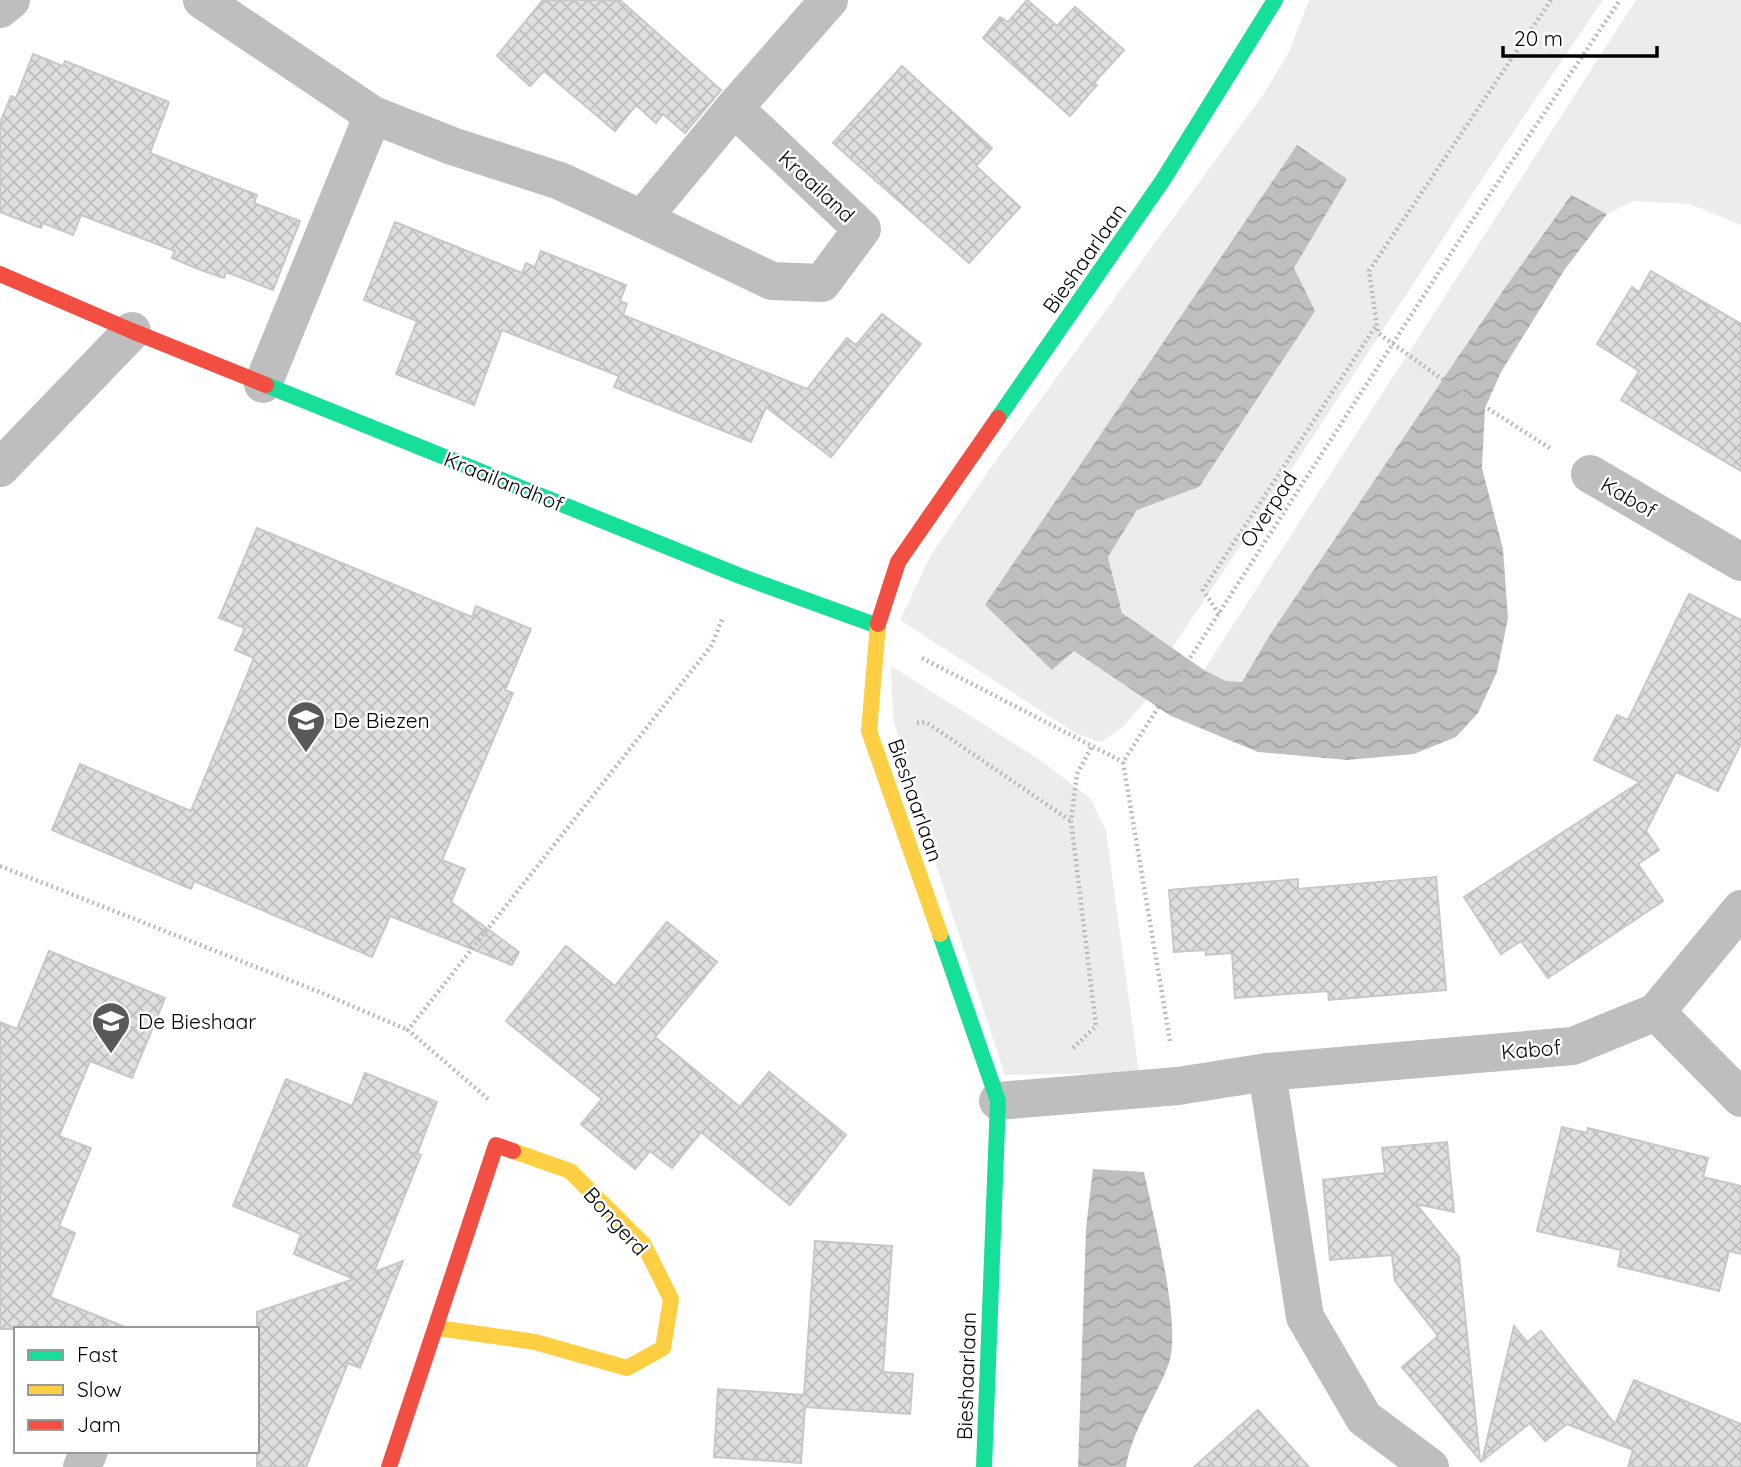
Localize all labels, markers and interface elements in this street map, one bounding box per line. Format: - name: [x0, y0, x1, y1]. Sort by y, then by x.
- scale bar: [1503, 14, 1657, 58]
- text: 20 m: [1514, 25, 1563, 51]
- street label: Kraailand: [774, 144, 860, 228]
- street label: Bieshaarlaan: [1037, 198, 1131, 318]
- street label: Kraailandhof: [440, 445, 568, 517]
- street label: Overpad: [1234, 466, 1302, 552]
- street label: Kabof: [1597, 471, 1662, 523]
- school or university icon: De Biezen: [285, 699, 327, 754]
- place label: De Biezen: [333, 707, 430, 733]
- street label: Bieshaarlaan: [883, 735, 949, 865]
- school or university icon: De Bieshaar: [90, 1000, 132, 1055]
- place label: De Bieshaar: [138, 1008, 256, 1034]
- street label: Kabof: [1500, 1033, 1562, 1065]
- street label: Bongerd: [578, 1181, 654, 1261]
- street label: Bieshaarlaan: [951, 1311, 981, 1441]
- legend: [14, 1327, 259, 1453]
- text: Fast: [77, 1341, 118, 1367]
- text: Slow: [77, 1376, 122, 1402]
- text: Jam: [77, 1411, 121, 1437]

